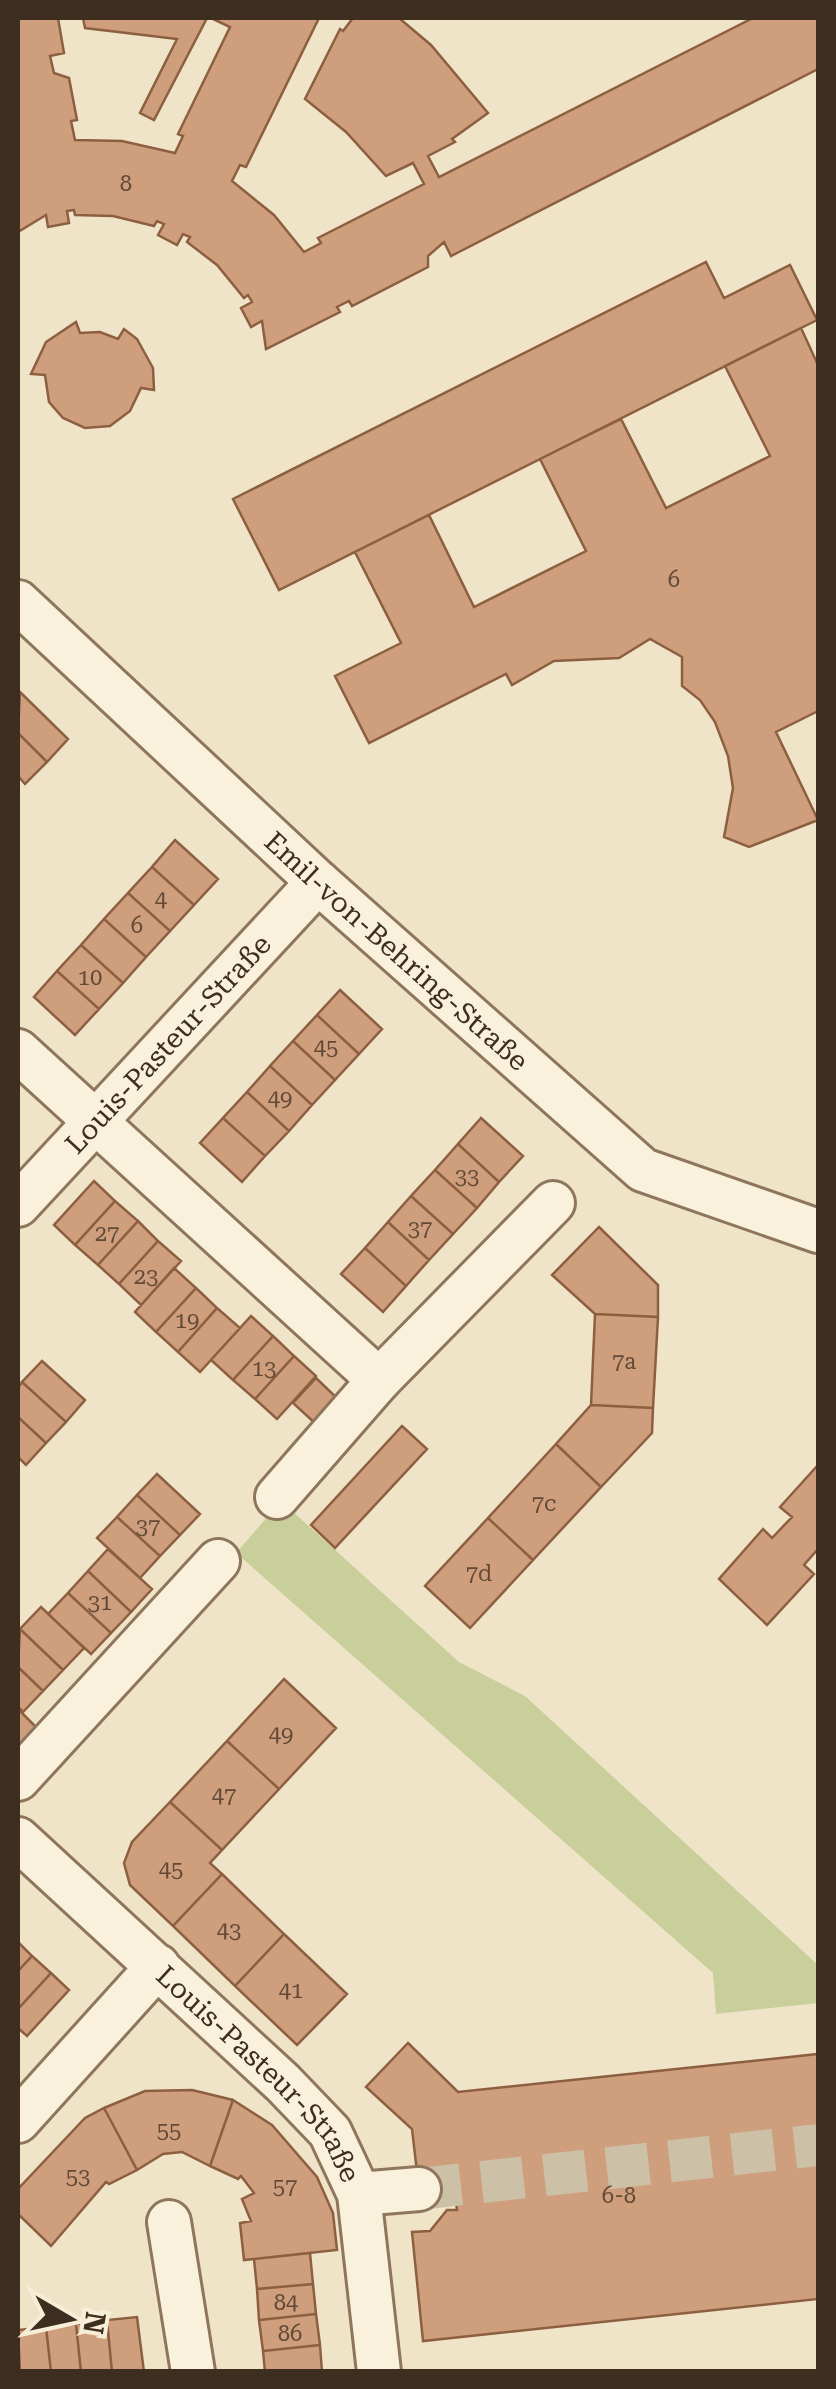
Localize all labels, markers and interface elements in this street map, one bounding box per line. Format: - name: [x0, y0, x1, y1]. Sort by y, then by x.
- house number: 8: [120, 171, 132, 196]
- house number: 6: [668, 567, 680, 592]
- street label: Emil-von-Behring-Straße: [258, 825, 535, 1077]
- house number: 4: [155, 887, 168, 912]
- house number: 6: [131, 913, 143, 938]
- street label: Louis-Pasteur-Straße: [58, 927, 277, 1160]
- house number: 10: [78, 965, 102, 990]
- house number: 45: [314, 1035, 338, 1060]
- house number: 49: [268, 1086, 292, 1111]
- house number: 33: [455, 1164, 479, 1189]
- house number: 37: [408, 1216, 432, 1241]
- house number: 27: [95, 1221, 119, 1246]
- house number: 23: [134, 1264, 158, 1289]
- house number: 19: [175, 1308, 199, 1333]
- house number: 7a: [612, 1349, 636, 1374]
- house number: 13: [252, 1356, 276, 1381]
- house number: 7c: [532, 1491, 556, 1516]
- house number: 37: [136, 1514, 160, 1539]
- house number: 7d: [466, 1561, 492, 1586]
- house number: 31: [88, 1590, 112, 1615]
- house number: 49: [269, 1722, 293, 1747]
- house number: 47: [212, 1783, 236, 1808]
- house number: 45: [159, 1857, 183, 1882]
- house number: 43: [217, 1918, 241, 1943]
- street label: Louis-Pasteur-Straße: [150, 1959, 368, 2187]
- house number: 41: [279, 1978, 303, 2003]
- house number: 55: [157, 2118, 181, 2143]
- house number: 53: [66, 2164, 90, 2189]
- house number: 57: [273, 2174, 297, 2199]
- house number: 6-8: [602, 2183, 636, 2208]
- north arrow: [20, 2269, 120, 2369]
- house number: 84: [274, 2290, 299, 2315]
- text: N: [76, 2310, 112, 2336]
- house number: 86: [278, 2321, 302, 2346]

